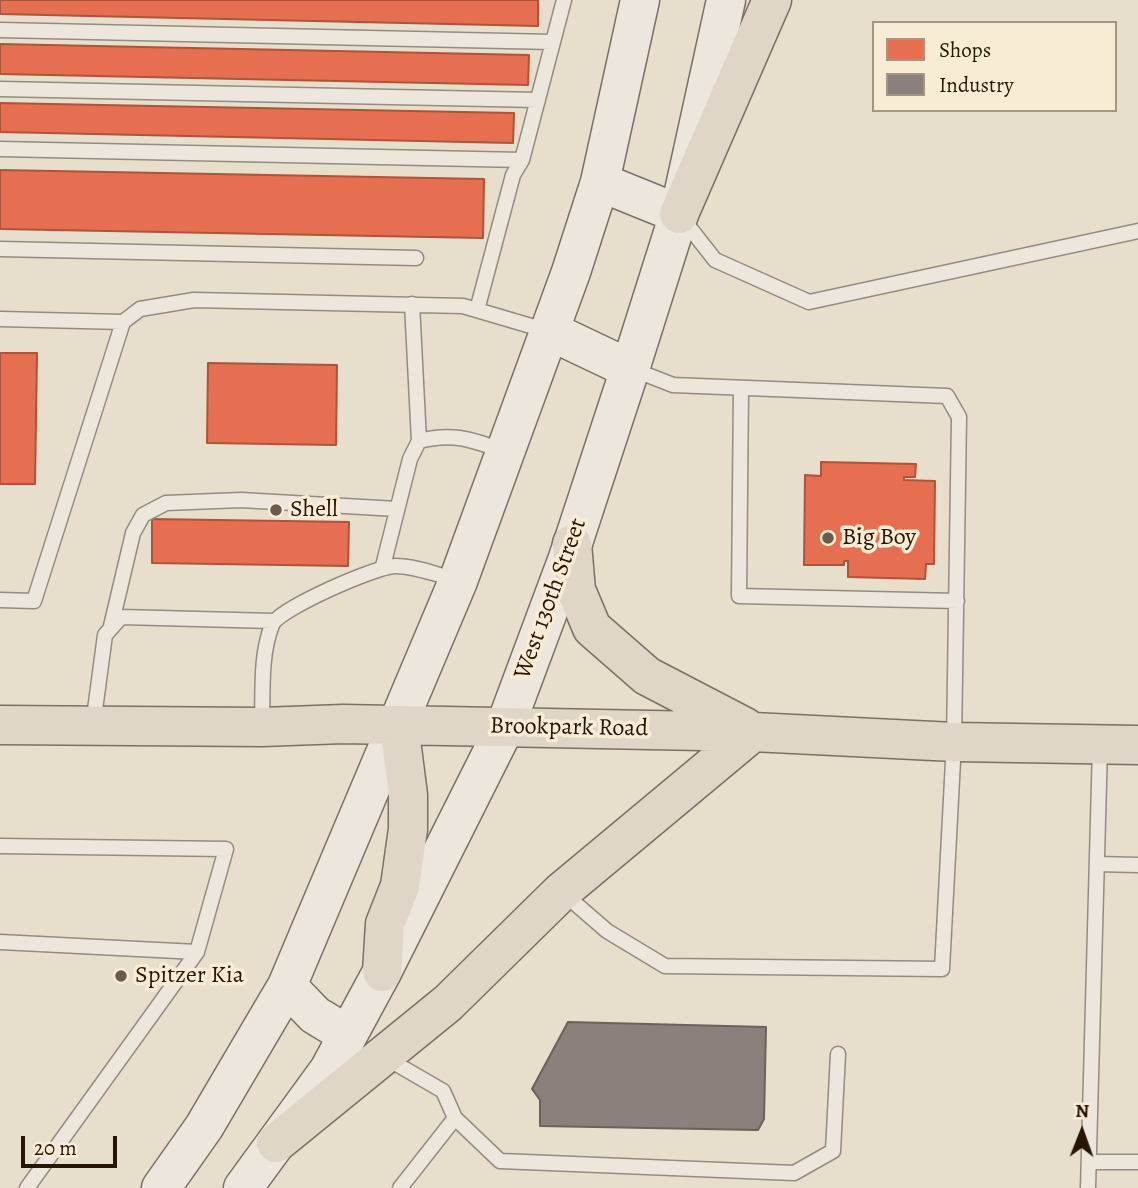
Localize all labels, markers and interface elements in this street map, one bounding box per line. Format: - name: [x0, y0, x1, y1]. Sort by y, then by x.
- legend: [872, 21, 1117, 112]
- text: Shops: [939, 36, 991, 64]
- text: Industry: [939, 71, 1014, 99]
- place label: Shell: [290, 496, 338, 524]
- marker: Shell: [268, 502, 284, 518]
- street label: West 130th Street: [509, 515, 593, 683]
- place label: Big Boy: [842, 524, 916, 552]
- marker: Big Boy: [820, 530, 836, 546]
- street label: Brookpark Road: [489, 712, 649, 744]
- place label: Spitzer Kia: [135, 962, 244, 990]
- marker: Spitzer Kia: [113, 968, 129, 984]
- north arrow: [1047, 1097, 1117, 1167]
- text: N: [1075, 1098, 1090, 1124]
- scale bar: [24, 1122, 121, 1166]
- text: 20 m: [34, 1134, 77, 1162]

